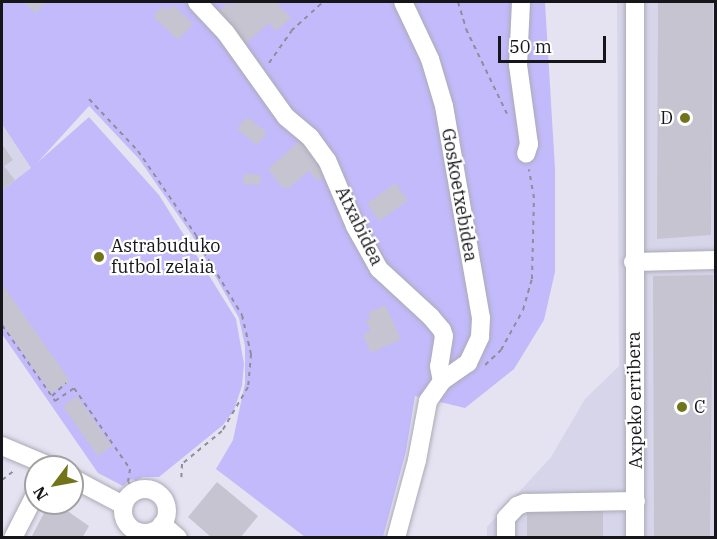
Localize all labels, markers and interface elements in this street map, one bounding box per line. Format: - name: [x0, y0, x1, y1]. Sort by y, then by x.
- scale bar: [501, 24, 609, 62]
- text: 50 m: [509, 35, 552, 58]
- place label: D: [660, 107, 673, 129]
- marker: D: [678, 111, 692, 125]
- street label: Goskoetxebidea: [437, 127, 481, 263]
- street label: Atxabidea: [331, 183, 387, 269]
- place label: Astrabuduko futbol zelaia: [111, 236, 220, 278]
- marker: Astrabuduko futbol zelaia: [92, 250, 106, 264]
- street label: Axpeko erribera: [623, 331, 647, 469]
- place label: C: [694, 396, 706, 418]
- marker: C: [675, 400, 689, 414]
- north arrow: [24, 455, 84, 515]
- text: N: [29, 483, 52, 504]

